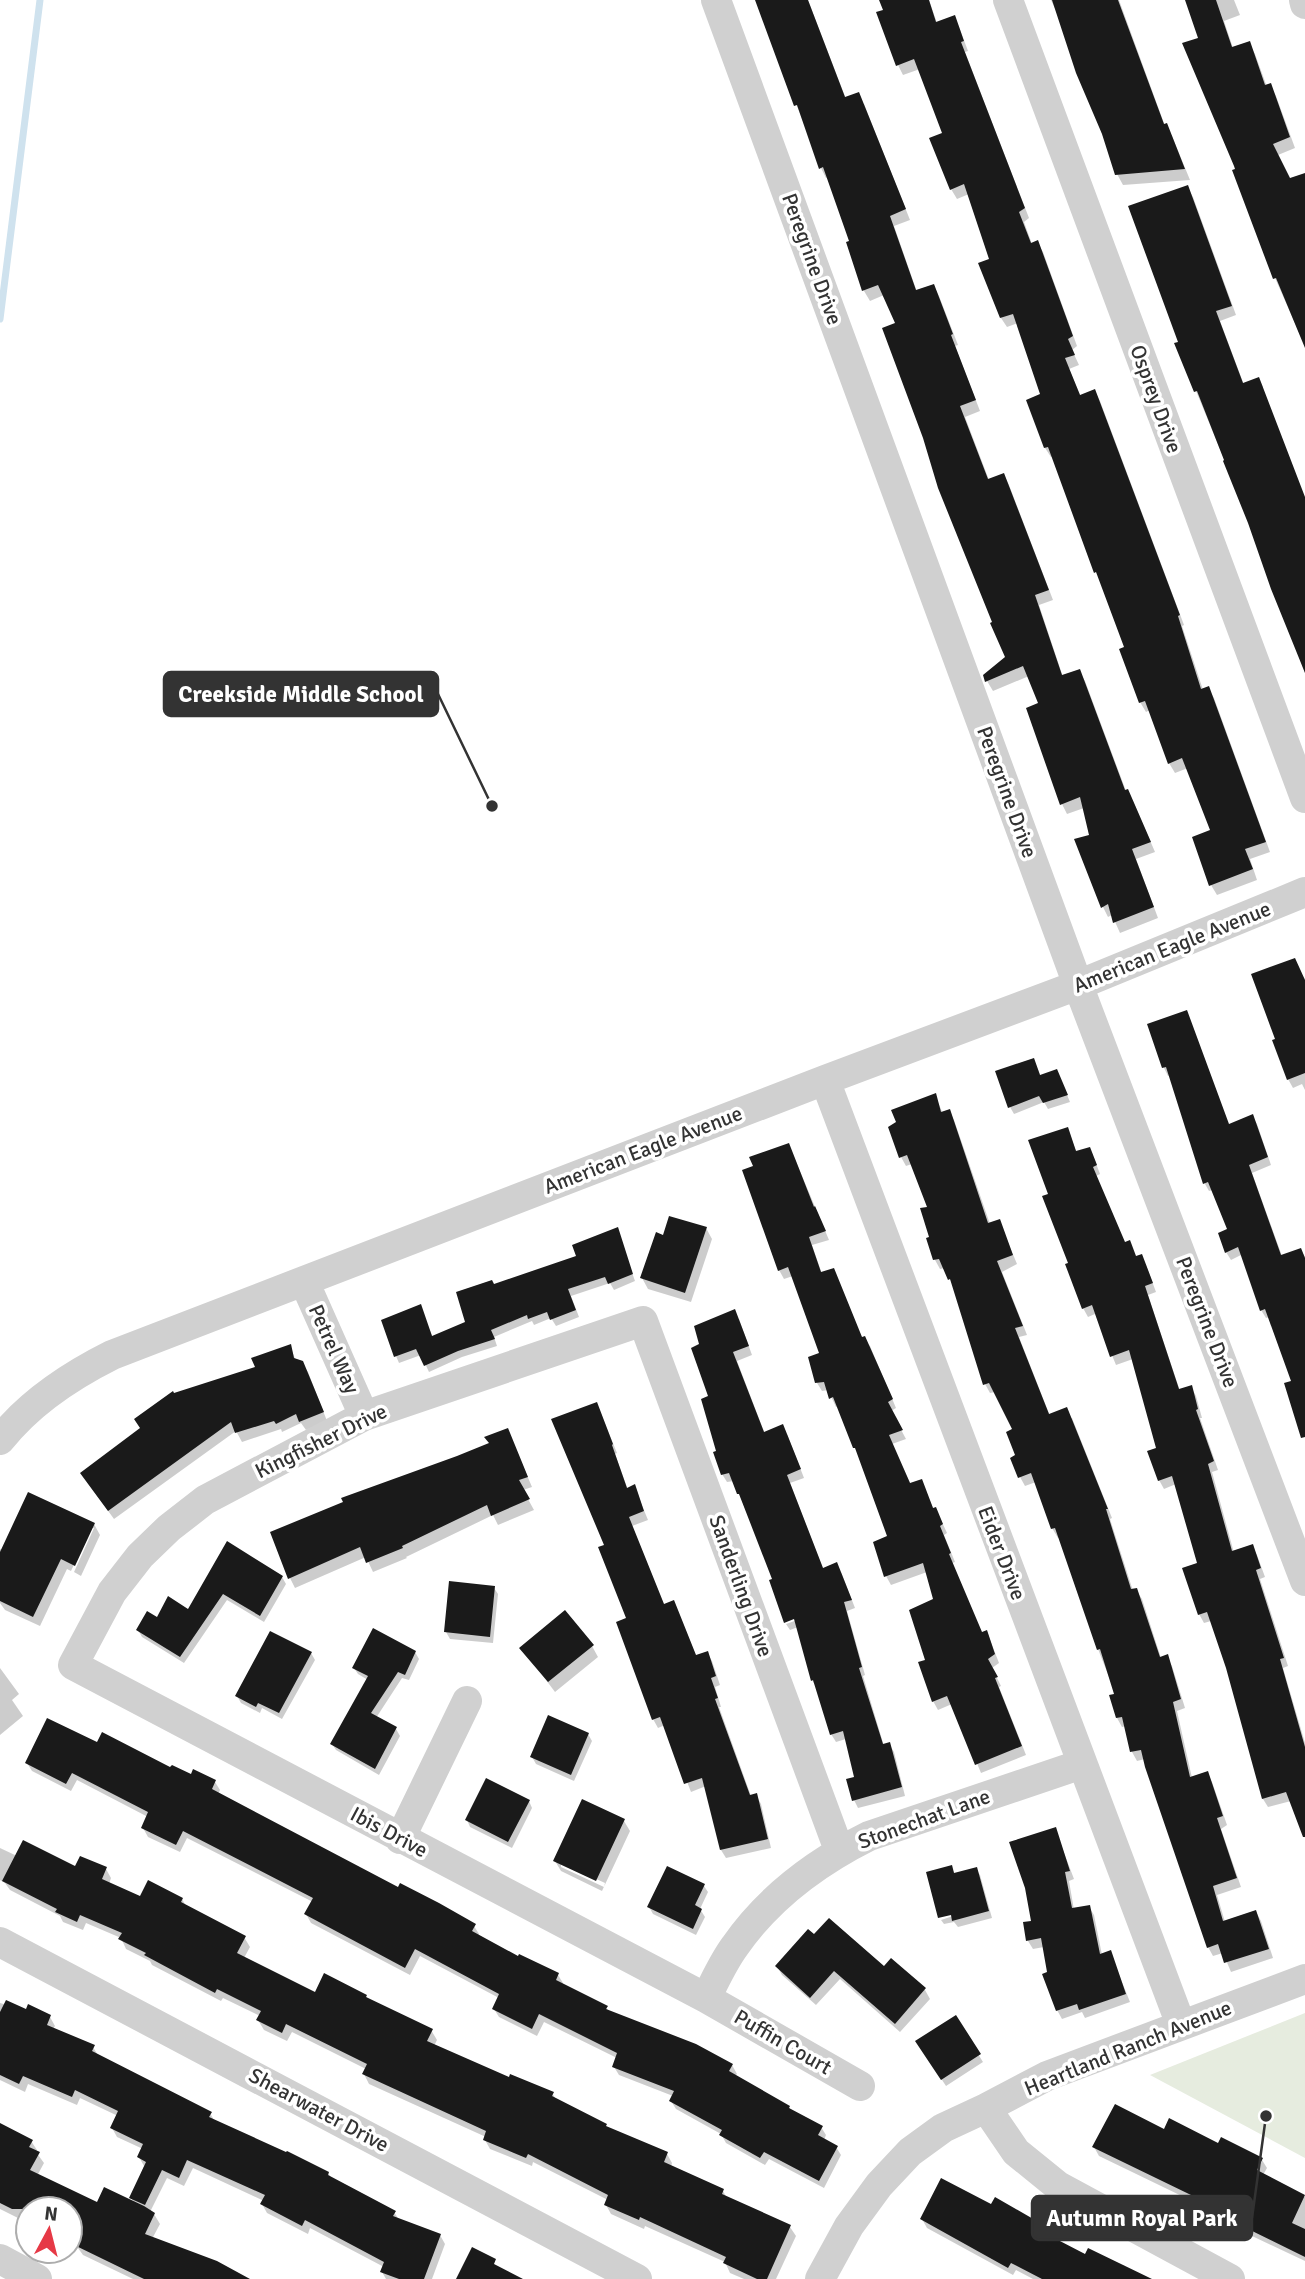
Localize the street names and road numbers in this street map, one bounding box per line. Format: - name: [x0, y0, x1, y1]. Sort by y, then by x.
- street label: Peregrine Drive: [776, 190, 848, 328]
- street label: Osprey Drive: [1124, 341, 1188, 457]
- street label: Peregrine Drive: [971, 723, 1043, 861]
- street label: American Eagle Avenue: [1069, 895, 1275, 999]
- street label: American Eagle Avenue: [540, 1100, 746, 1200]
- street label: Peregrine Drive: [1170, 1253, 1244, 1391]
- street label: Petrel Way: [303, 1300, 365, 1398]
- street label: Kingfisher Drive: [251, 1398, 391, 1484]
- street label: Eider Drive: [972, 1502, 1032, 1604]
- street label: Sanderling Drive: [703, 1512, 779, 1660]
- street label: Stonechat Lane: [854, 1783, 994, 1855]
- street label: Ibis Drive: [346, 1801, 432, 1863]
- street label: Heartland Ranch Avenue: [1021, 1995, 1235, 2101]
- street label: Puffin Court: [730, 2004, 836, 2080]
- street label: Shearwater Drive: [245, 2062, 393, 2158]

